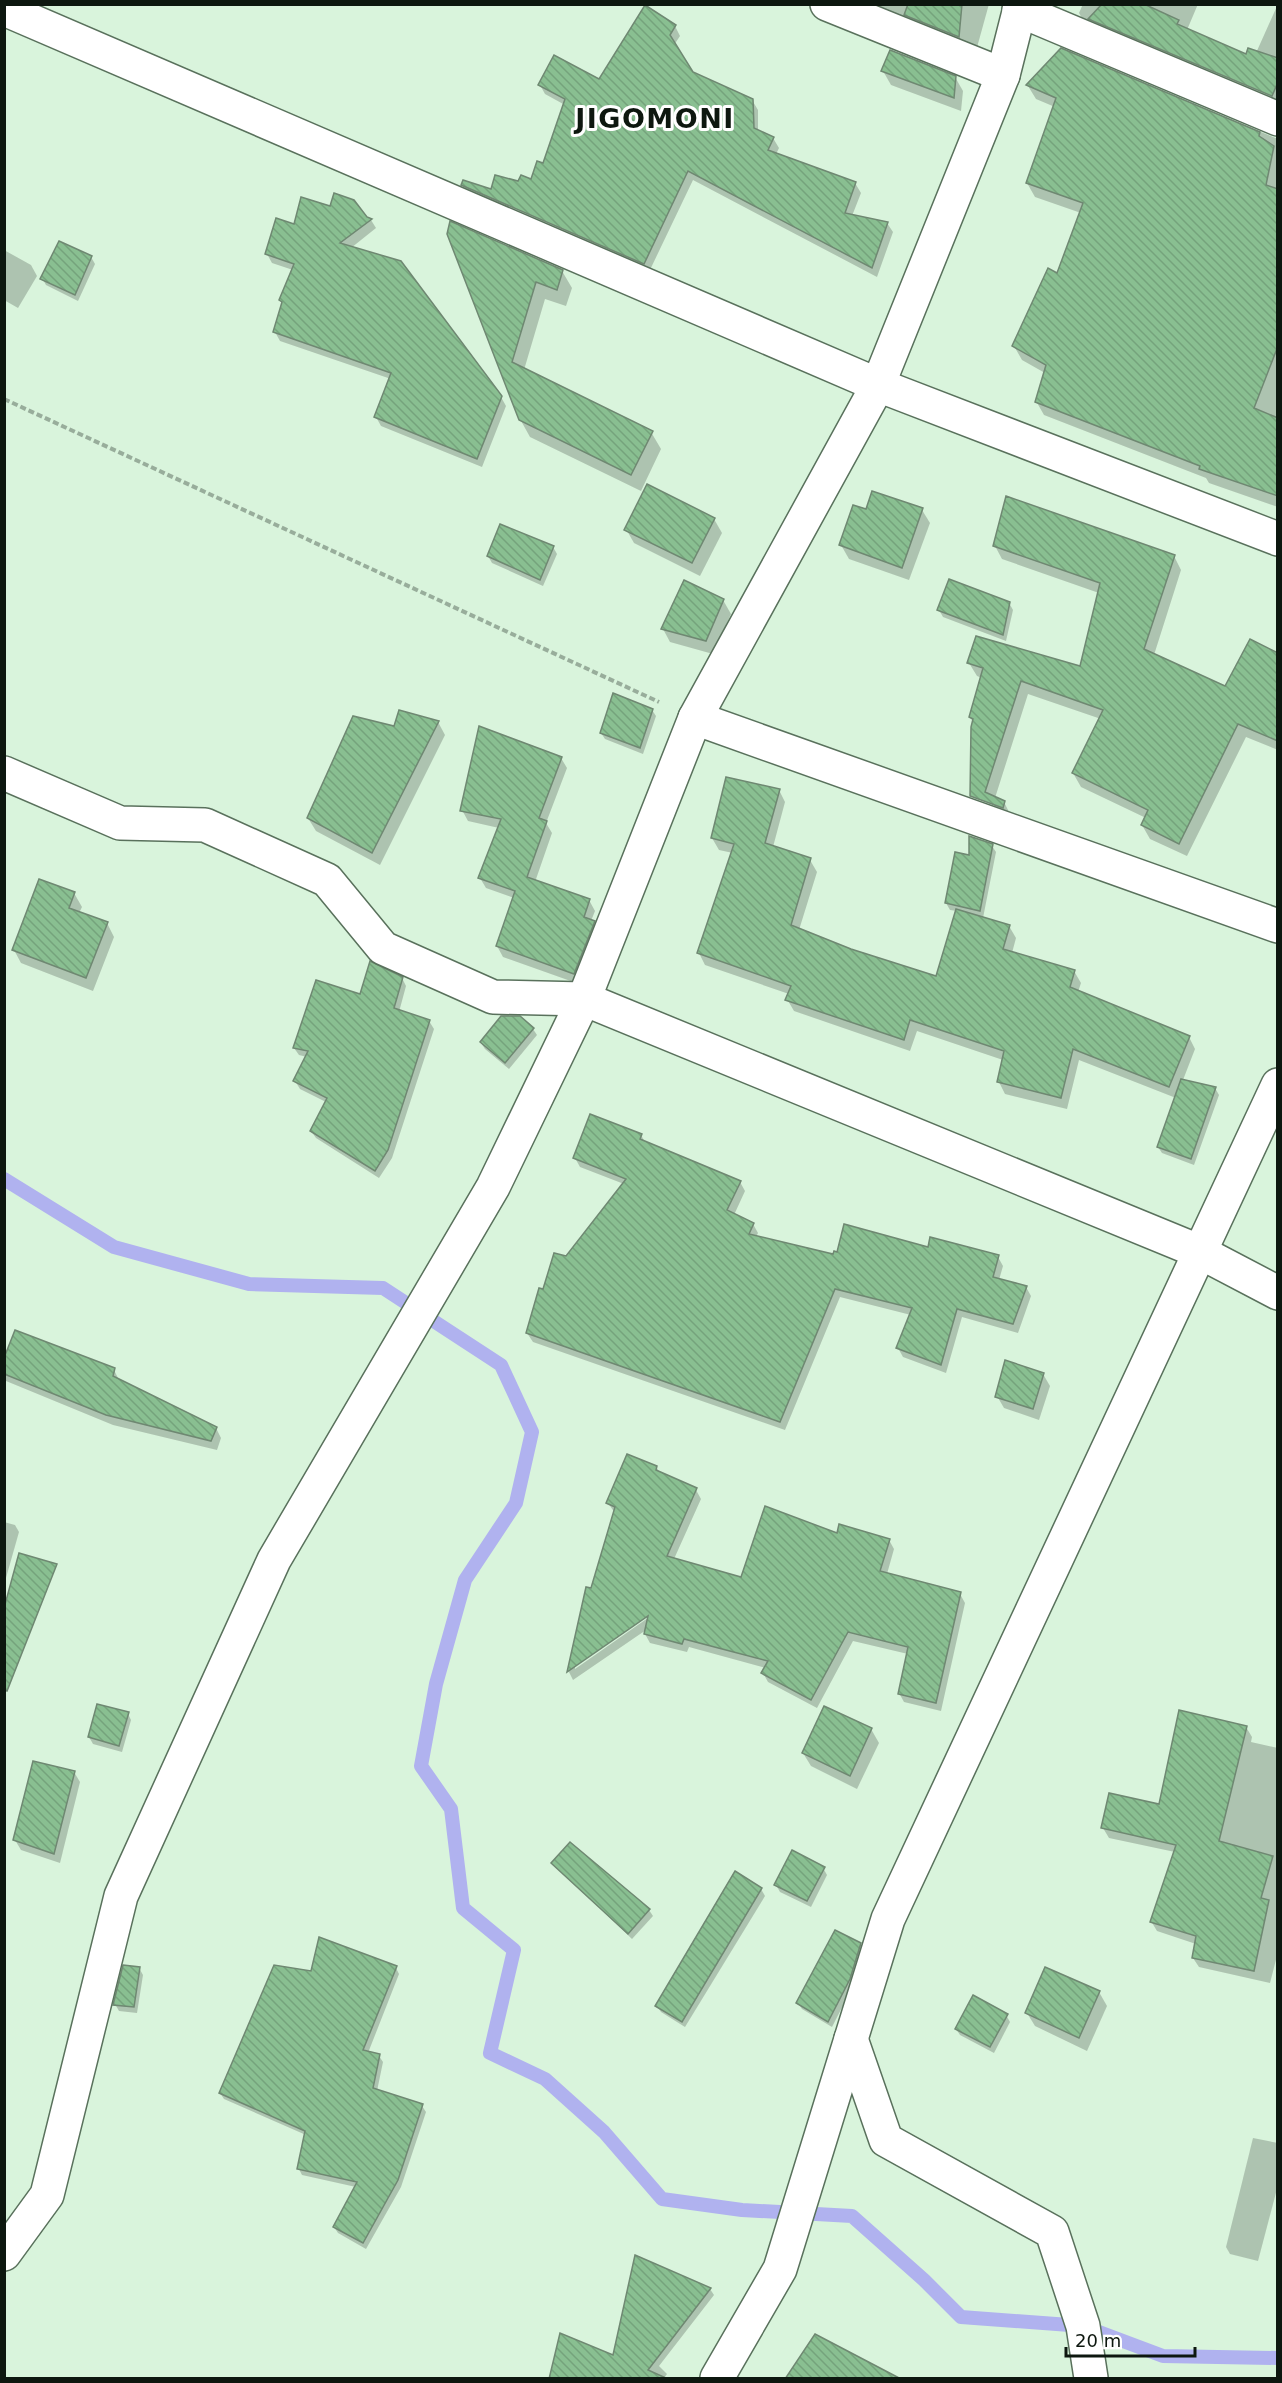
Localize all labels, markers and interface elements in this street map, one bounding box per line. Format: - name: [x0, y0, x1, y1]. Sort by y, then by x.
- district label: JIGOMONI: [573, 103, 735, 134]
- scale bar: [1066, 2320, 1195, 2358]
- text: 20 m: [1075, 2330, 1121, 2351]

